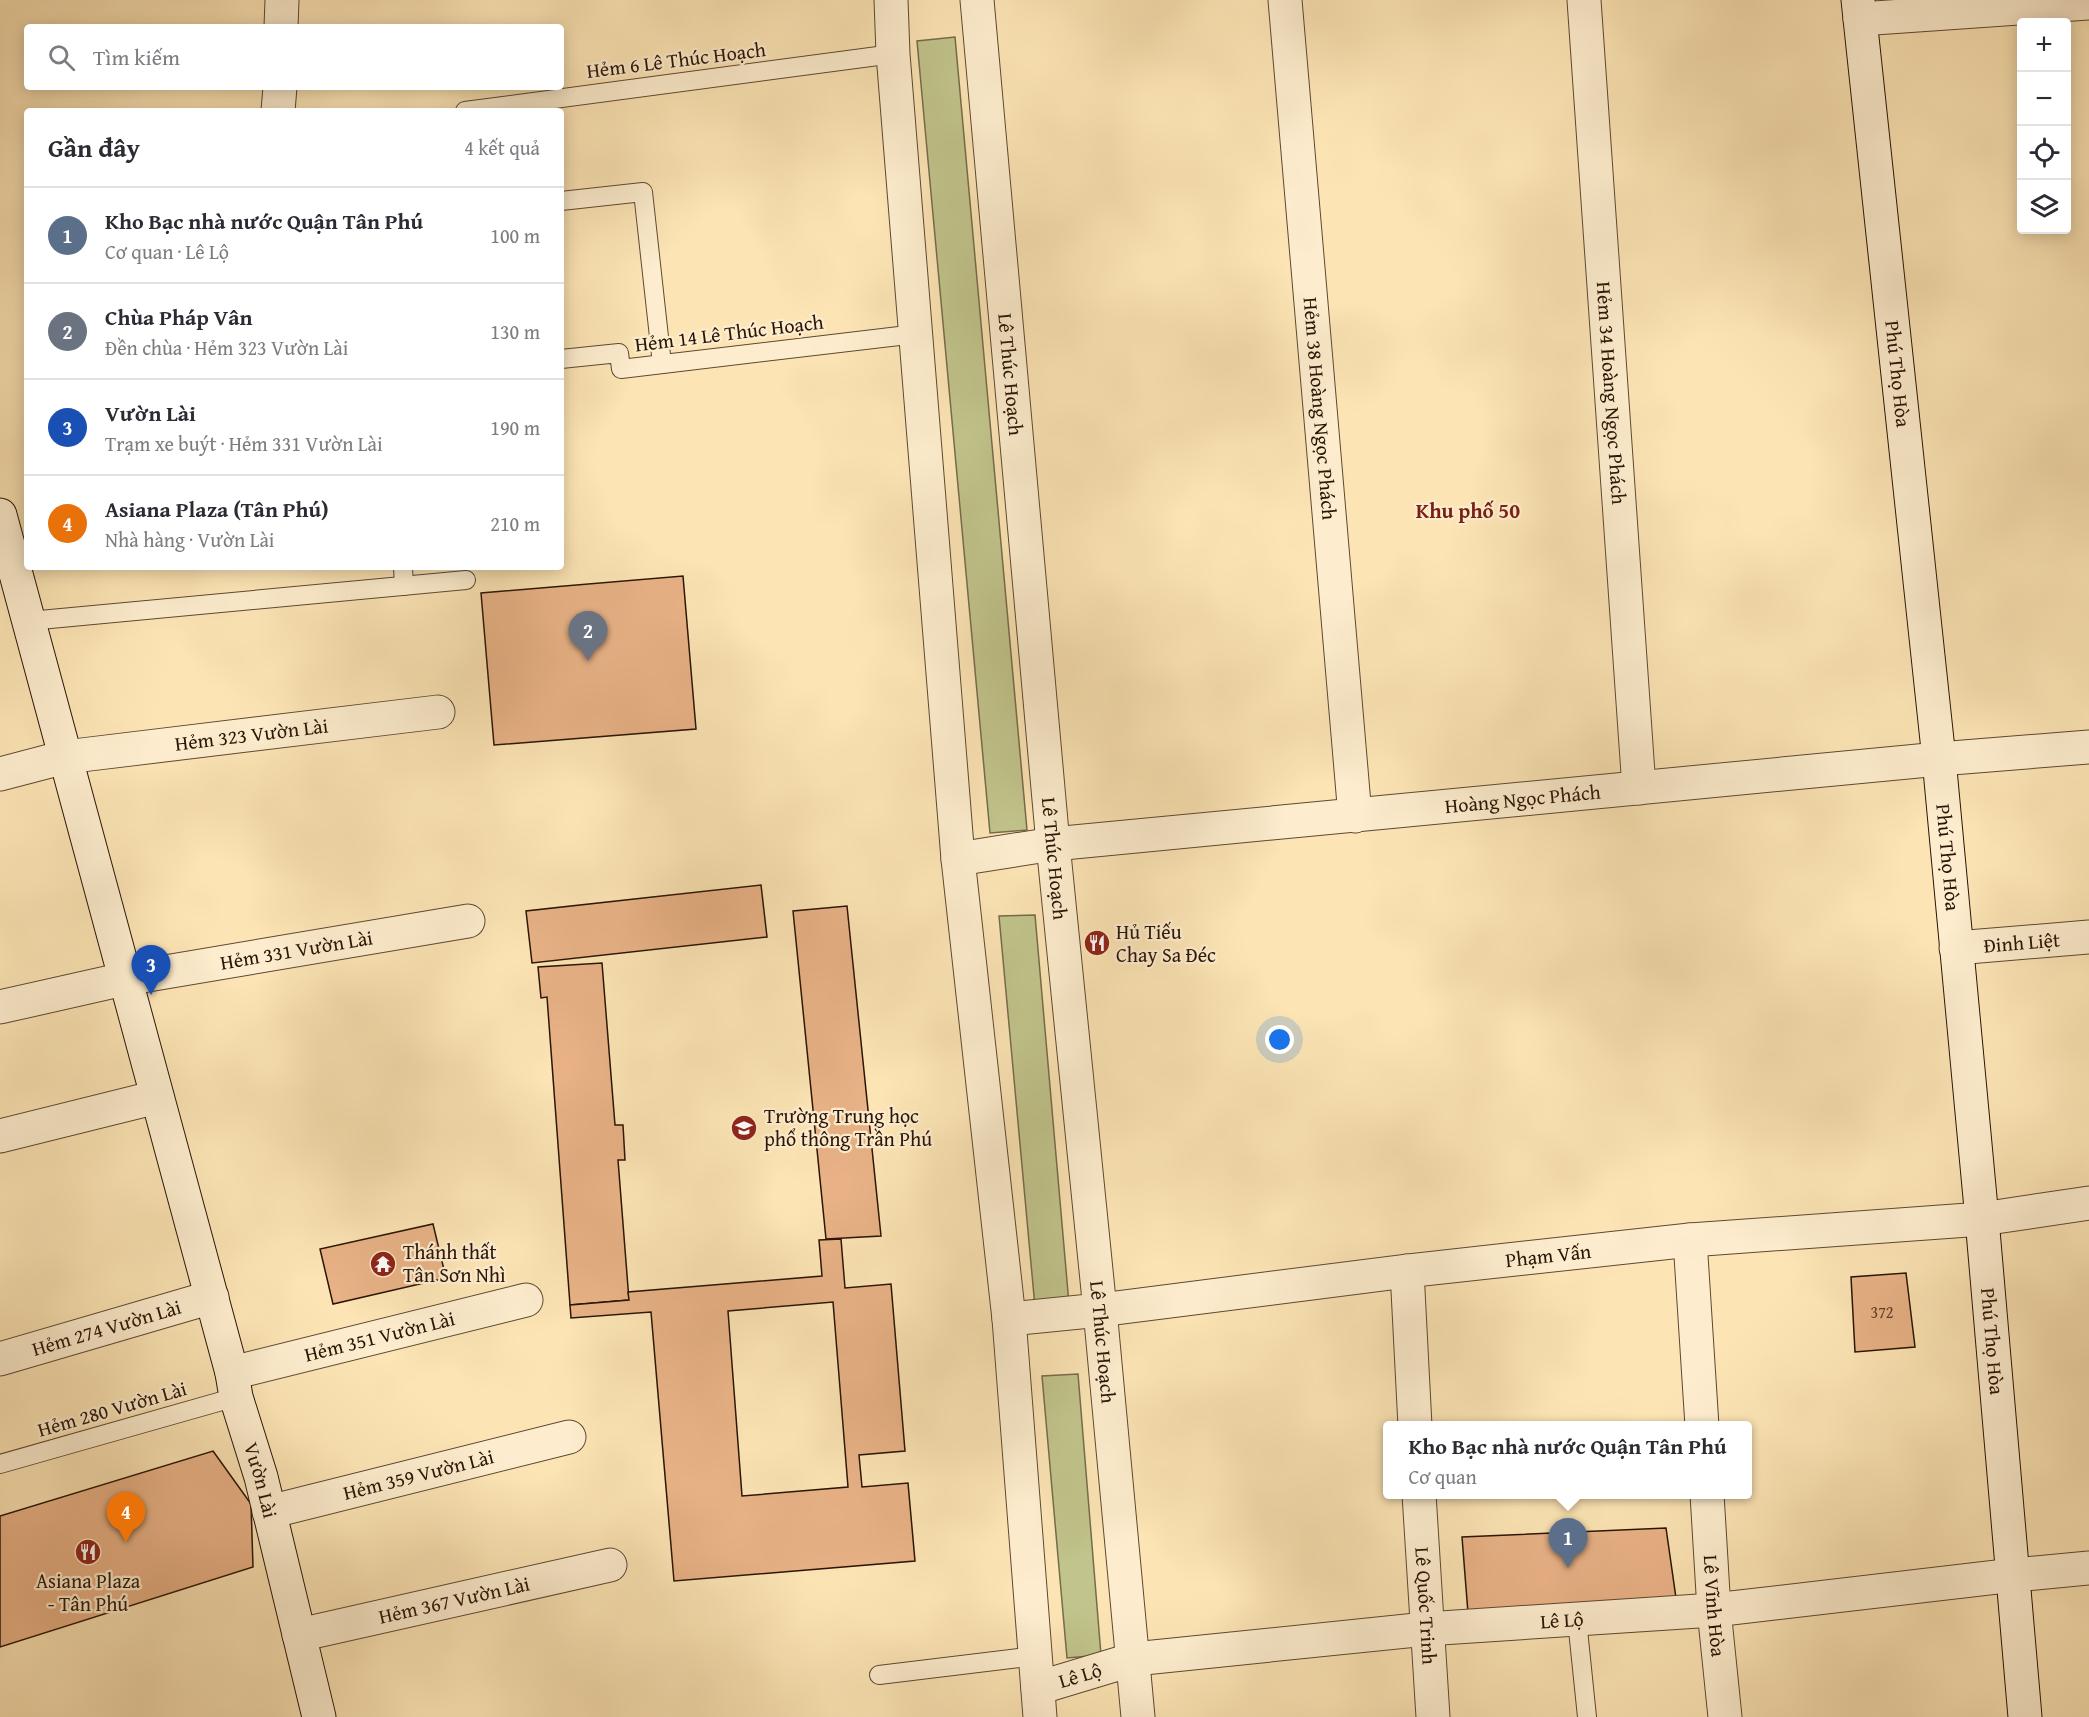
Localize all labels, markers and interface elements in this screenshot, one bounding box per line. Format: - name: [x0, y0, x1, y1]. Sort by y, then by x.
- map controls: [2017, 18, 2071, 234]
- button: +: [2017, 18, 2071, 72]
- search box: [24, 24, 564, 90]
- street label: Hẻm 6 Lê Thúc Hoạch: [585, 34, 767, 85]
- icon: search: [45, 41, 78, 74]
- text: Tìm kiếm: [93, 41, 180, 73]
- button: −: [2017, 72, 2071, 126]
- button: locate: [2017, 126, 2071, 180]
- text: Gần đây: [48, 128, 140, 167]
- text: 4 kết quả: [464, 133, 540, 162]
- button: layers: [2017, 180, 2071, 234]
- text: Kho Bạc nhà nước Quận Tân Phú: [105, 205, 423, 237]
- text: 1: [62, 221, 73, 250]
- text: 100 m: [490, 221, 540, 250]
- text: Cơ quan · Lê Lộ: [105, 237, 229, 266]
- street label: Hẻm 34 Hoàng Ngọc Phách: [1590, 281, 1634, 505]
- street label: Hẻm 38 Hoàng Ngọc Phách: [1297, 296, 1345, 521]
- text: Chùa Pháp Vân: [105, 301, 253, 333]
- street label: Hẻm 14 Lê Thúc Hoạch: [633, 307, 825, 358]
- street label: Lê Thúc Hoạch: [991, 312, 1031, 437]
- text: 2: [62, 317, 73, 346]
- text: 130 m: [490, 317, 540, 346]
- street label: Phú Thọ Hòa: [1878, 319, 1919, 429]
- text: Đền chùa · Hẻm 323 Vườn Lài: [105, 333, 348, 362]
- text: Vườn Lài: [105, 397, 196, 429]
- text: 3: [62, 413, 73, 442]
- text: 190 m: [490, 413, 540, 442]
- text: Trạm xe buýt · Hẻm 331 Vườn Lài: [105, 429, 383, 458]
- text: Asiana Plaza (Tân Phú): [105, 493, 329, 525]
- district label: Khu phố 50: [1416, 495, 1520, 526]
- text: 4: [62, 509, 73, 538]
- text: 210 m: [490, 509, 540, 538]
- text: Nhà hàng · Vườn Lài: [105, 525, 274, 554]
- pin: 2: [568, 612, 608, 661]
- street label: Hẻm 323 Vườn Lài: [173, 710, 330, 758]
- street label: Hoàng Ngọc Phách: [1443, 777, 1602, 820]
- street label: Lê Thúc Hoạch: [1035, 796, 1076, 921]
- street label: Phú Thọ Hòa: [1929, 802, 1968, 913]
- place label: Hủ Tiếu Chay Sa Đéc: [1116, 917, 1216, 969]
- street label: Hẻm 331 Vườn Lài: [218, 922, 375, 977]
- street label: Đinh Liệt: [1982, 924, 2061, 960]
- restaurant icon: Hủ Tiếu Chay Sa Đéc: [1082, 928, 1112, 958]
- pin: 3: [132, 946, 170, 995]
- your location: [1265, 1025, 1294, 1054]
- place label: Trường Trung học phổ thông Trần Phú: [764, 1101, 932, 1153]
- school or university icon: Trường Trung học phổ thông Trần Phú: [729, 1113, 759, 1143]
- street label: Phạm Vấn: [1504, 1236, 1593, 1274]
- place label: Thánh thất Tân Sơn Nhì: [403, 1237, 506, 1289]
- temple icon: Thánh thất Tân Sơn Nhì: [368, 1249, 398, 1279]
- street label: Lê Thúc Hoạch: [1083, 1279, 1124, 1405]
- street label: Phú Thọ Hòa: [1974, 1287, 2012, 1396]
- street label: Hẻm 274 Vườn Lài: [28, 1292, 185, 1363]
- house number: 372: [1870, 1300, 1894, 1324]
- street label: Hẻm 351 Vườn Lài: [301, 1303, 458, 1369]
- street label: Hẻm 280 Vườn Lài: [34, 1373, 190, 1444]
- popup: [1383, 1421, 1752, 1499]
- text: Kho Bạc nhà nước Quận Tân Phú: [1408, 1430, 1727, 1462]
- street label: Vườn Lài: [237, 1439, 285, 1521]
- street label: Hẻm 359 Vườn Lài: [340, 1441, 497, 1507]
- text: Cơ quan: [1408, 1462, 1477, 1491]
- pin: 4: [106, 1492, 146, 1542]
- pin: 1: [1548, 1518, 1588, 1568]
- restaurant icon: Asiana Plaza - Tân Phú: [73, 1537, 103, 1567]
- street label: Lê Quốc Trinh: [1408, 1546, 1445, 1665]
- street label: Lê Vĩnh Hòa: [1697, 1554, 1734, 1659]
- place label: Asiana Plaza - Tân Phú: [36, 1566, 141, 1618]
- street label: Hẻm 367 Vườn Lài: [376, 1568, 533, 1631]
- street label: Lê Lộ: [1539, 1604, 1585, 1635]
- street label: Lê Lộ: [1055, 1655, 1105, 1695]

